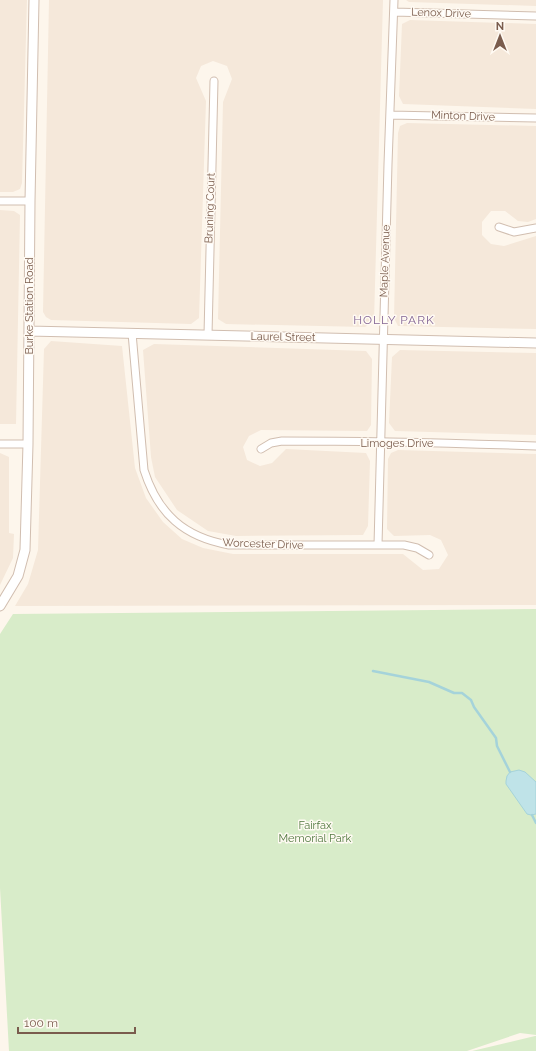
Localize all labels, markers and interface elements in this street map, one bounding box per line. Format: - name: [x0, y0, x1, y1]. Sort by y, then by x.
- street label: Lenox Drive: [411, 5, 472, 21]
- north arrow: [480, 16, 520, 56]
- text: N: [496, 20, 504, 33]
- street label: Minton Drive: [431, 108, 496, 124]
- street label: Bruning Court: [202, 172, 218, 244]
- street label: Maple Avenue: [377, 224, 393, 298]
- street label: Burke Station Road: [23, 257, 36, 354]
- district label: HOLLY PARK: [353, 313, 435, 327]
- street label: Laurel Street: [250, 330, 316, 344]
- street label: Limoges Drive: [360, 437, 434, 450]
- street label: Worcester Drive: [222, 536, 304, 552]
- park label: Fairfax Memorial Park: [279, 819, 352, 845]
- scale bar: [18, 1009, 135, 1035]
- text: 100 m: [24, 1016, 58, 1030]

